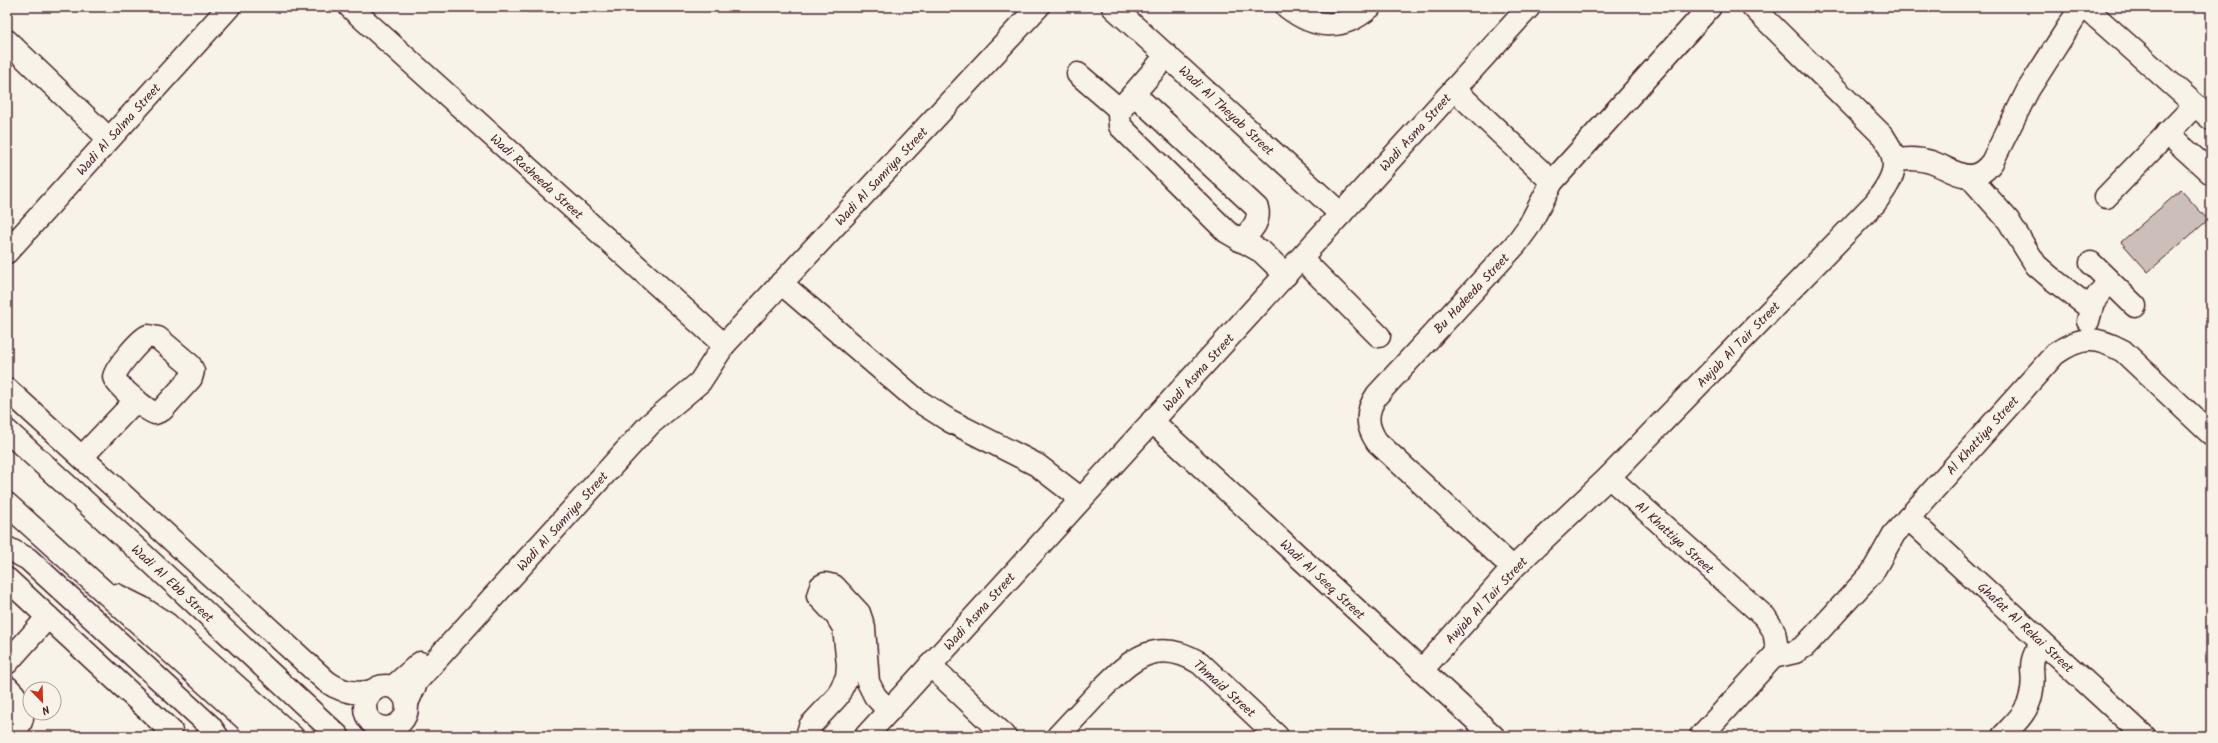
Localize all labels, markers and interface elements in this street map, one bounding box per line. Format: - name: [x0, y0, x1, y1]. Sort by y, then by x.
- street label: Wadi Al Theyab Street: [1173, 61, 1279, 162]
- street label: Wadi Al Salma Street: [72, 78, 167, 181]
- street label: Wadi Asma Street: [1375, 88, 1458, 177]
- street label: Wadi Al Samriya Street: [831, 122, 934, 231]
- street label: Wadi Rasheeda Street: [484, 129, 588, 226]
- street label: Bu Hadeeda Street: [1429, 248, 1516, 339]
- street label: Awjab Al Tair Street: [1692, 296, 1787, 393]
- street label: Wadi Asma Street: [1158, 328, 1241, 417]
- street label: Al Khattiya Street: [1942, 391, 2025, 480]
- street label: Wadi Al Samriya Street: [512, 467, 615, 577]
- street label: Al Khattiya Street: [1630, 497, 1719, 580]
- street label: Wadi Al Seeq Street: [1274, 535, 1370, 626]
- street label: Wadi Al Ebb Street: [126, 540, 219, 629]
- street label: Awjab Al Tair Street: [1441, 552, 1534, 650]
- street label: Wadi Asma Street: [939, 567, 1022, 656]
- street label: Ghafat Al Rekai Street: [1972, 578, 2079, 679]
- street label: Thmaid Street: [1188, 655, 1261, 724]
- north arrow: [22, 681, 62, 721]
- text: N: [39, 700, 52, 719]

